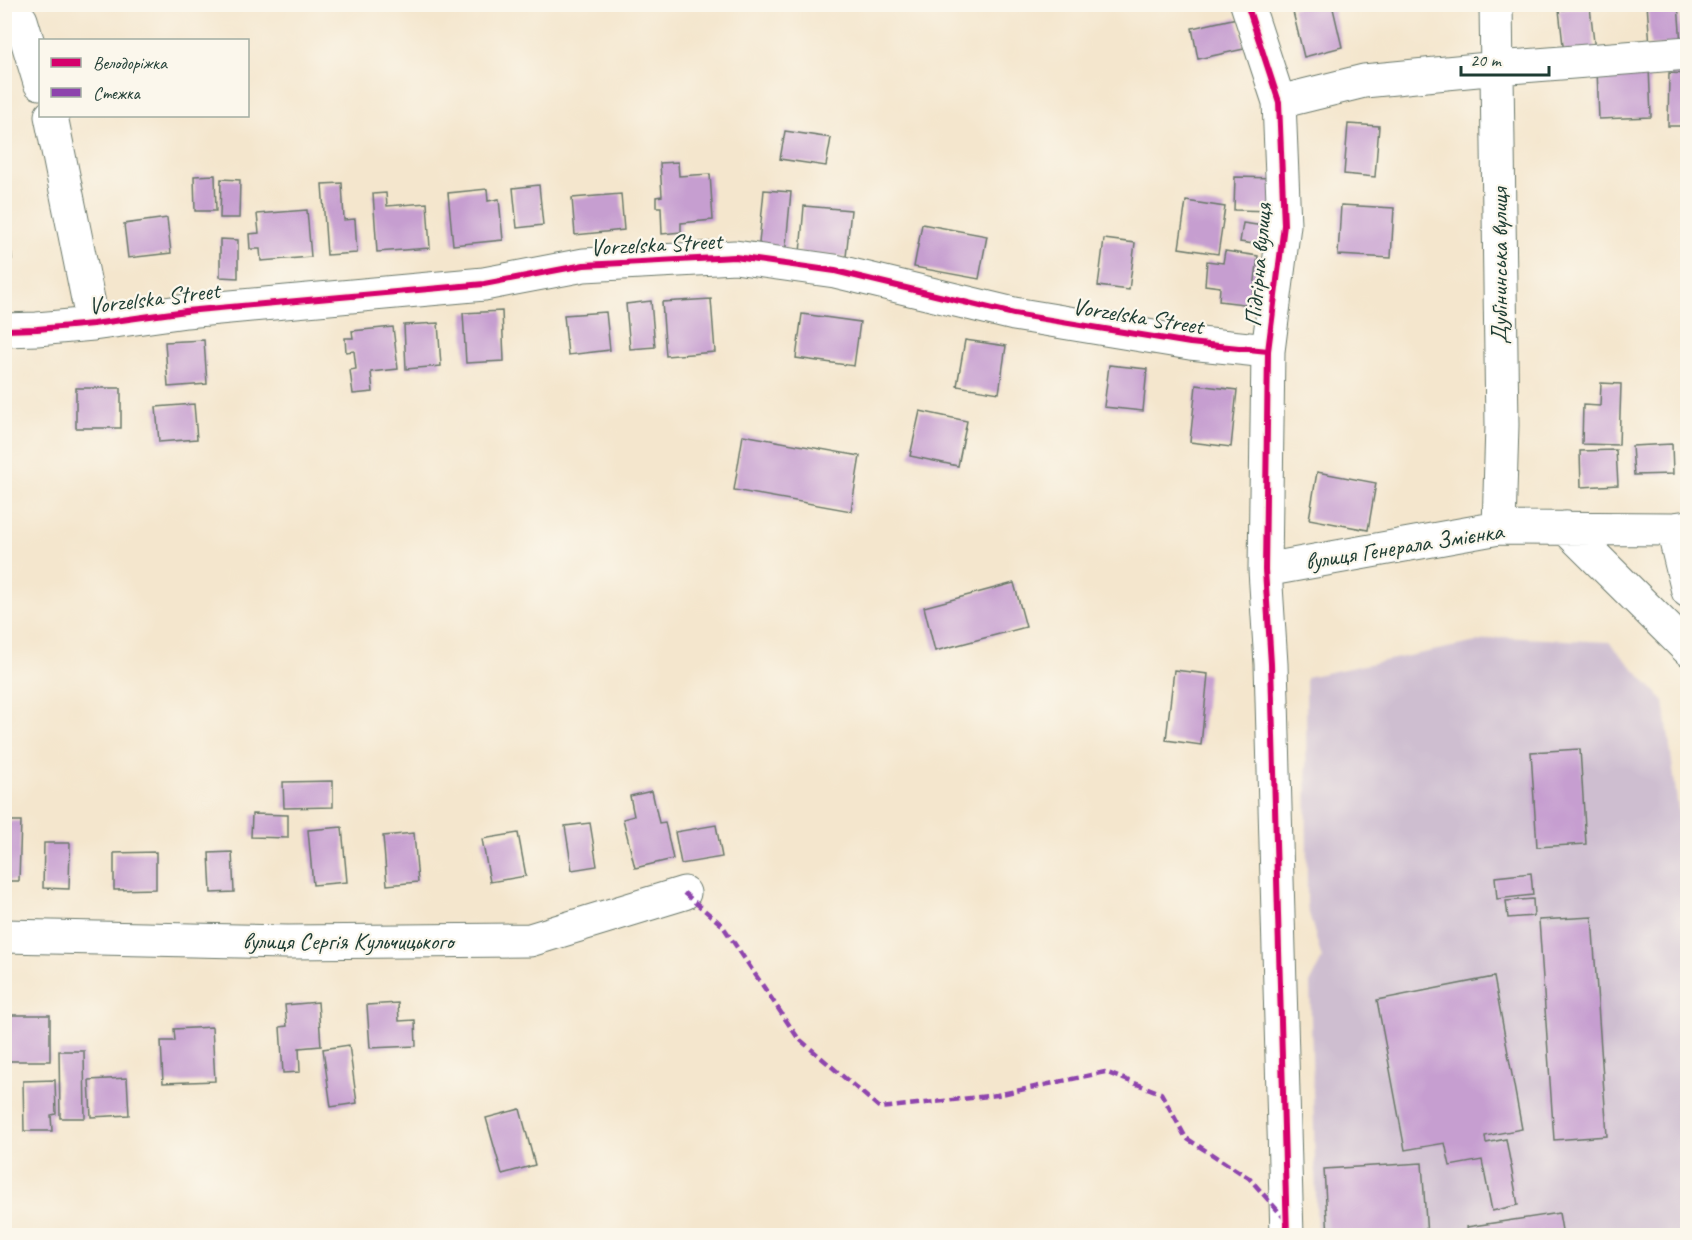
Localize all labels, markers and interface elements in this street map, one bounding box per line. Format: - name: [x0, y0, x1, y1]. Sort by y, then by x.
- legend: [39, 39, 249, 117]
- scale bar: [1461, 39, 1550, 77]
- text: 20 m: [1470, 49, 1503, 71]
- text: Велодоріжка: [93, 52, 168, 74]
- text: Стежка: [93, 82, 141, 104]
- street label: Дубінинська вулиця: [1484, 186, 1514, 344]
- street label: Підгірна вулиця: [1238, 201, 1278, 328]
- street label: Vorzelska Street: [589, 225, 725, 262]
- street label: Vorzelska Street: [87, 275, 223, 321]
- street label: Vorzelska Street: [1070, 291, 1208, 341]
- street label: вулиця Генерала Змієнка: [1303, 515, 1507, 576]
- street label: вулиця Сергія Кульчицького: [242, 926, 456, 956]

